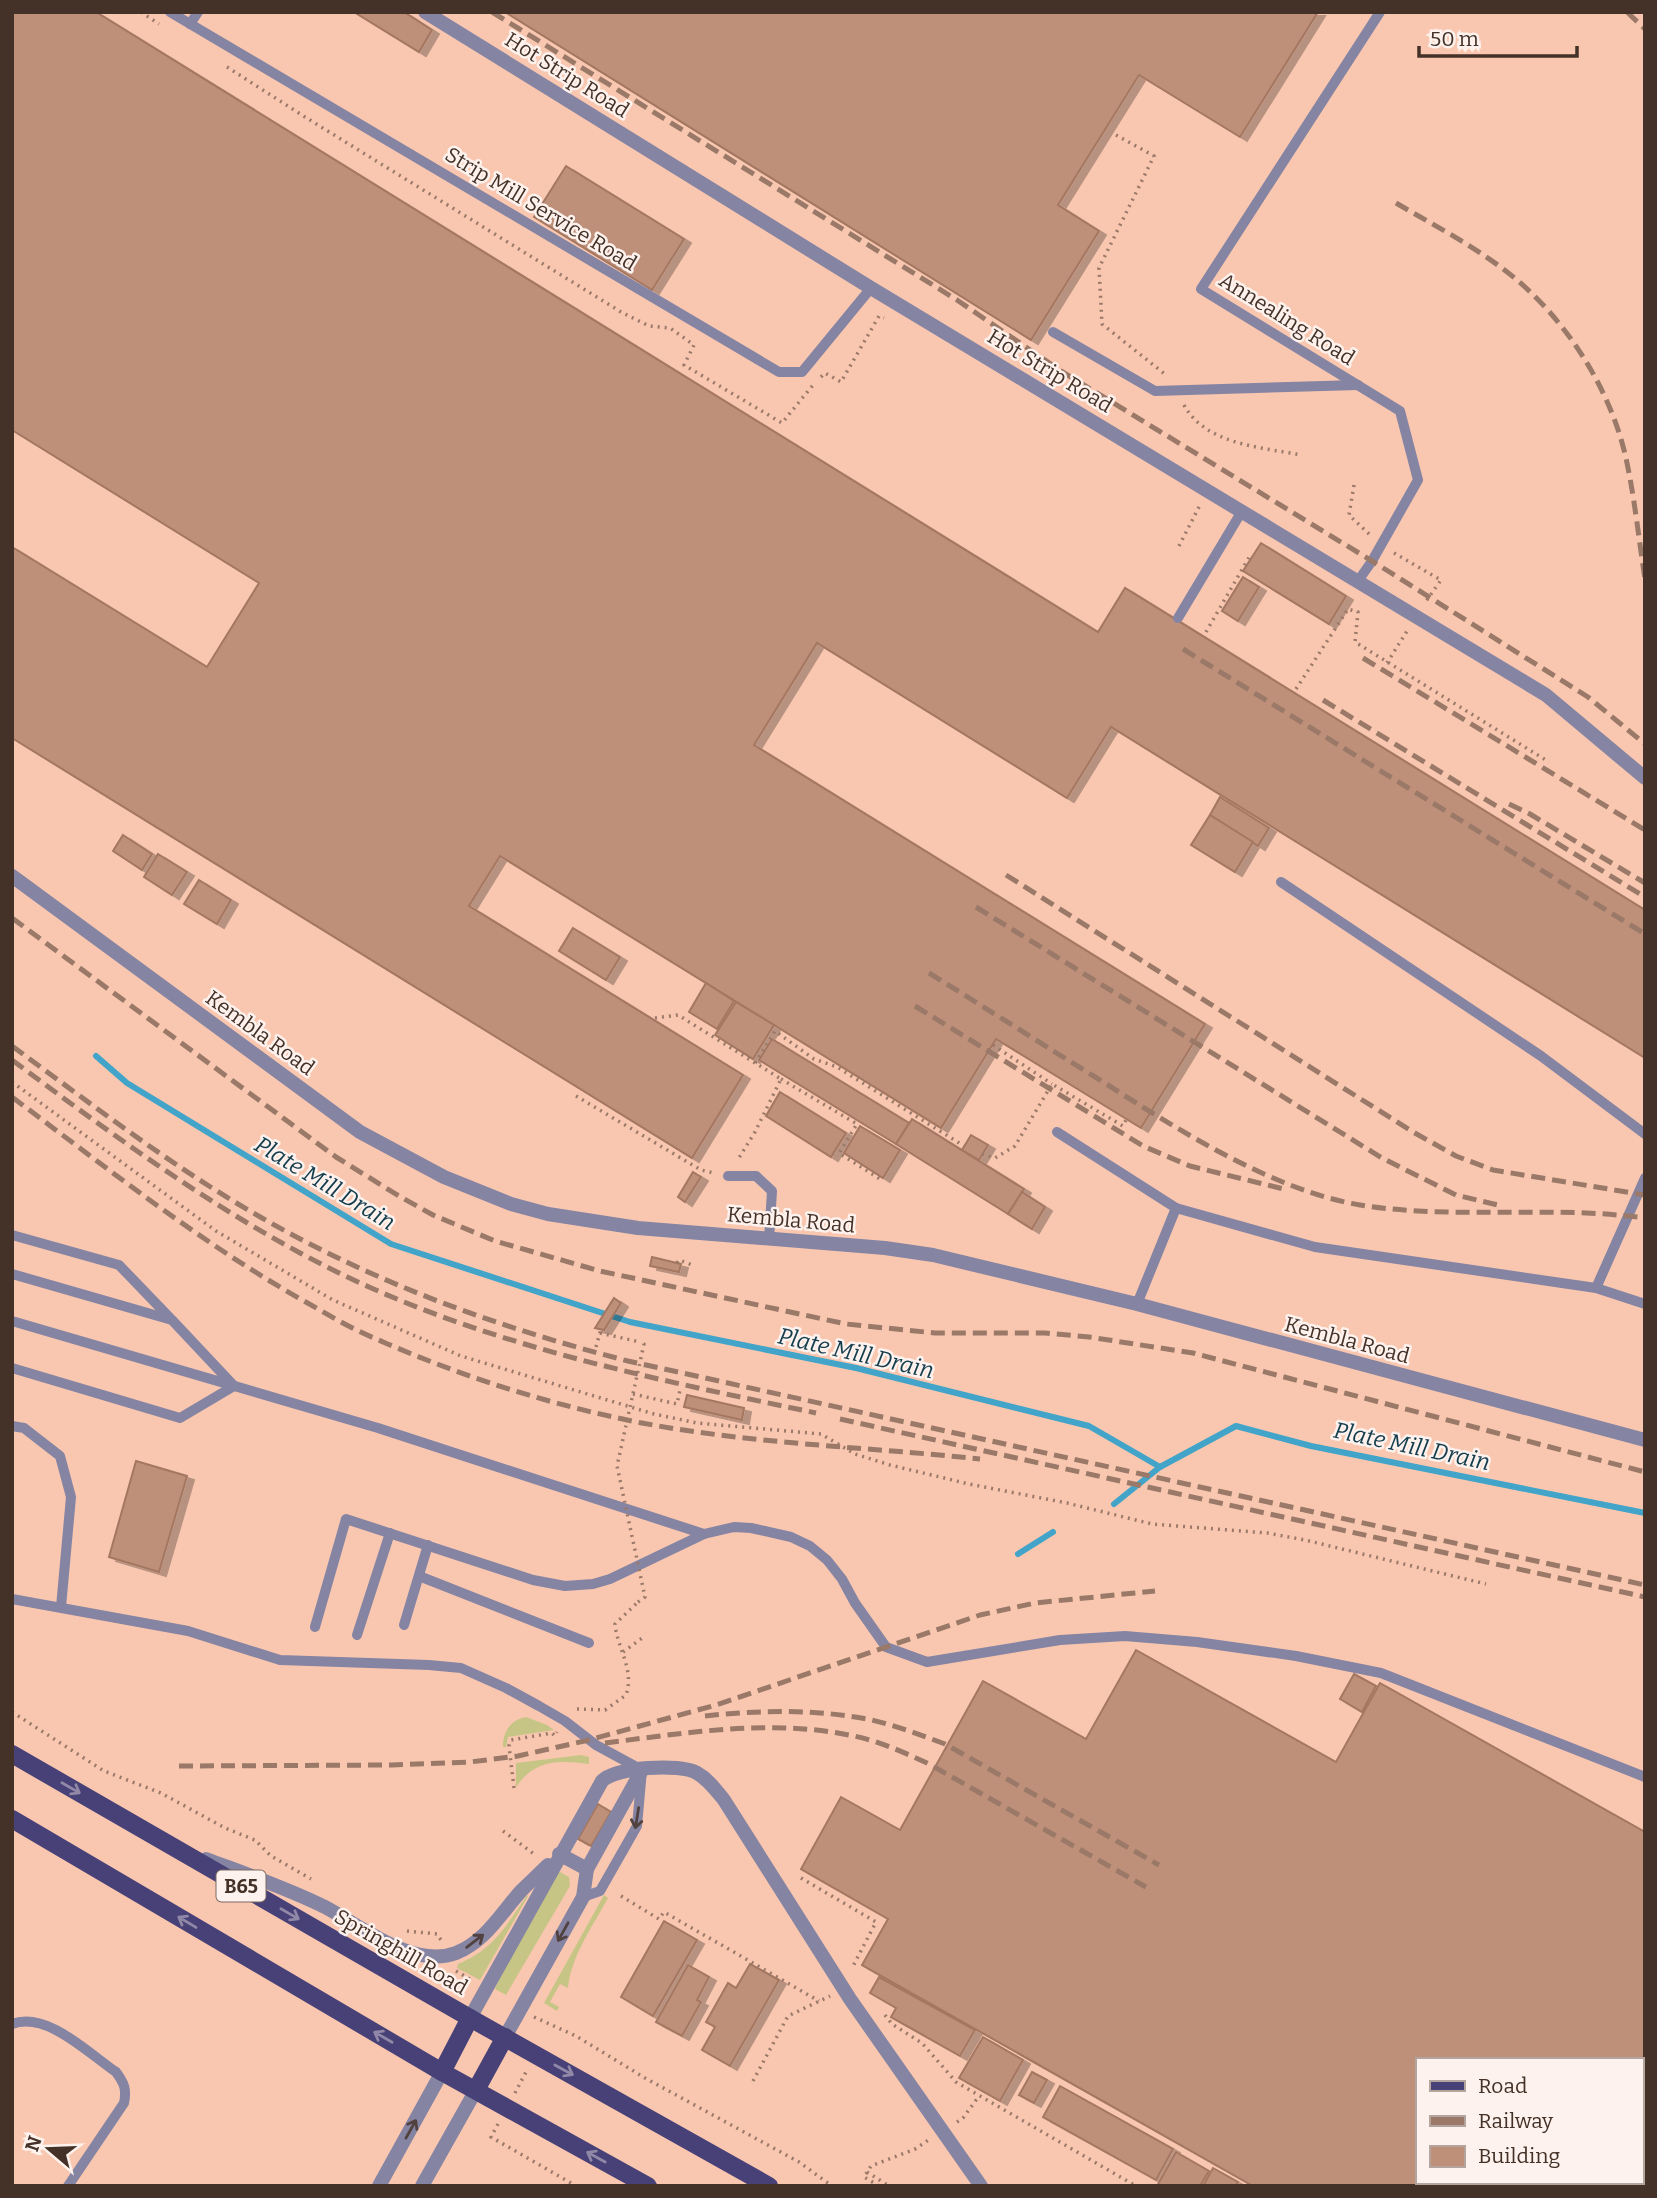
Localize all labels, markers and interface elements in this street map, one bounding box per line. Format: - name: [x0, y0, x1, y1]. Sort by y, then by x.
- scale bar: [1419, 14, 1576, 58]
- street label: Hot Strip Road: [500, 26, 634, 124]
- text: 50 m: [1430, 26, 1479, 52]
- street label: Strip Mill Service Road: [440, 141, 642, 277]
- street label: Annealing Road: [1214, 267, 1360, 371]
- street label: Hot Strip Road: [983, 323, 1117, 419]
- street label: Kembla Road: [200, 985, 320, 1081]
- water label: Plate Mill Drain: [250, 1130, 400, 1236]
- street label: Kembla Road: [726, 1201, 856, 1239]
- street label: Kembla Road: [1282, 1311, 1412, 1369]
- water label: Plate Mill Drain: [775, 1321, 937, 1385]
- water label: Plate Mill Drain: [1331, 1416, 1493, 1476]
- one-way arrow: [61, 1781, 81, 1795]
- one-way arrow: [630, 1806, 643, 1829]
- road number: B65: [216, 1870, 266, 1902]
- street label: Springhill Road: [330, 1903, 472, 2001]
- one-way arrow: [279, 1907, 299, 1921]
- one-way arrow: [177, 1915, 197, 1929]
- one-way arrow: [556, 1921, 569, 1942]
- one-way arrow: [466, 1934, 485, 1949]
- one-way arrow: [373, 2030, 393, 2044]
- legend: [1416, 2058, 1643, 2184]
- one-way arrow: [554, 2063, 574, 2077]
- text: Road: [1478, 2073, 1527, 2099]
- text: Railway: [1478, 2108, 1554, 2134]
- north arrow: [14, 2114, 84, 2184]
- one-way arrow: [405, 2119, 418, 2140]
- text: N: [20, 2133, 47, 2154]
- text: Building: [1478, 2143, 1561, 2169]
- one-way arrow: [586, 2150, 606, 2164]

